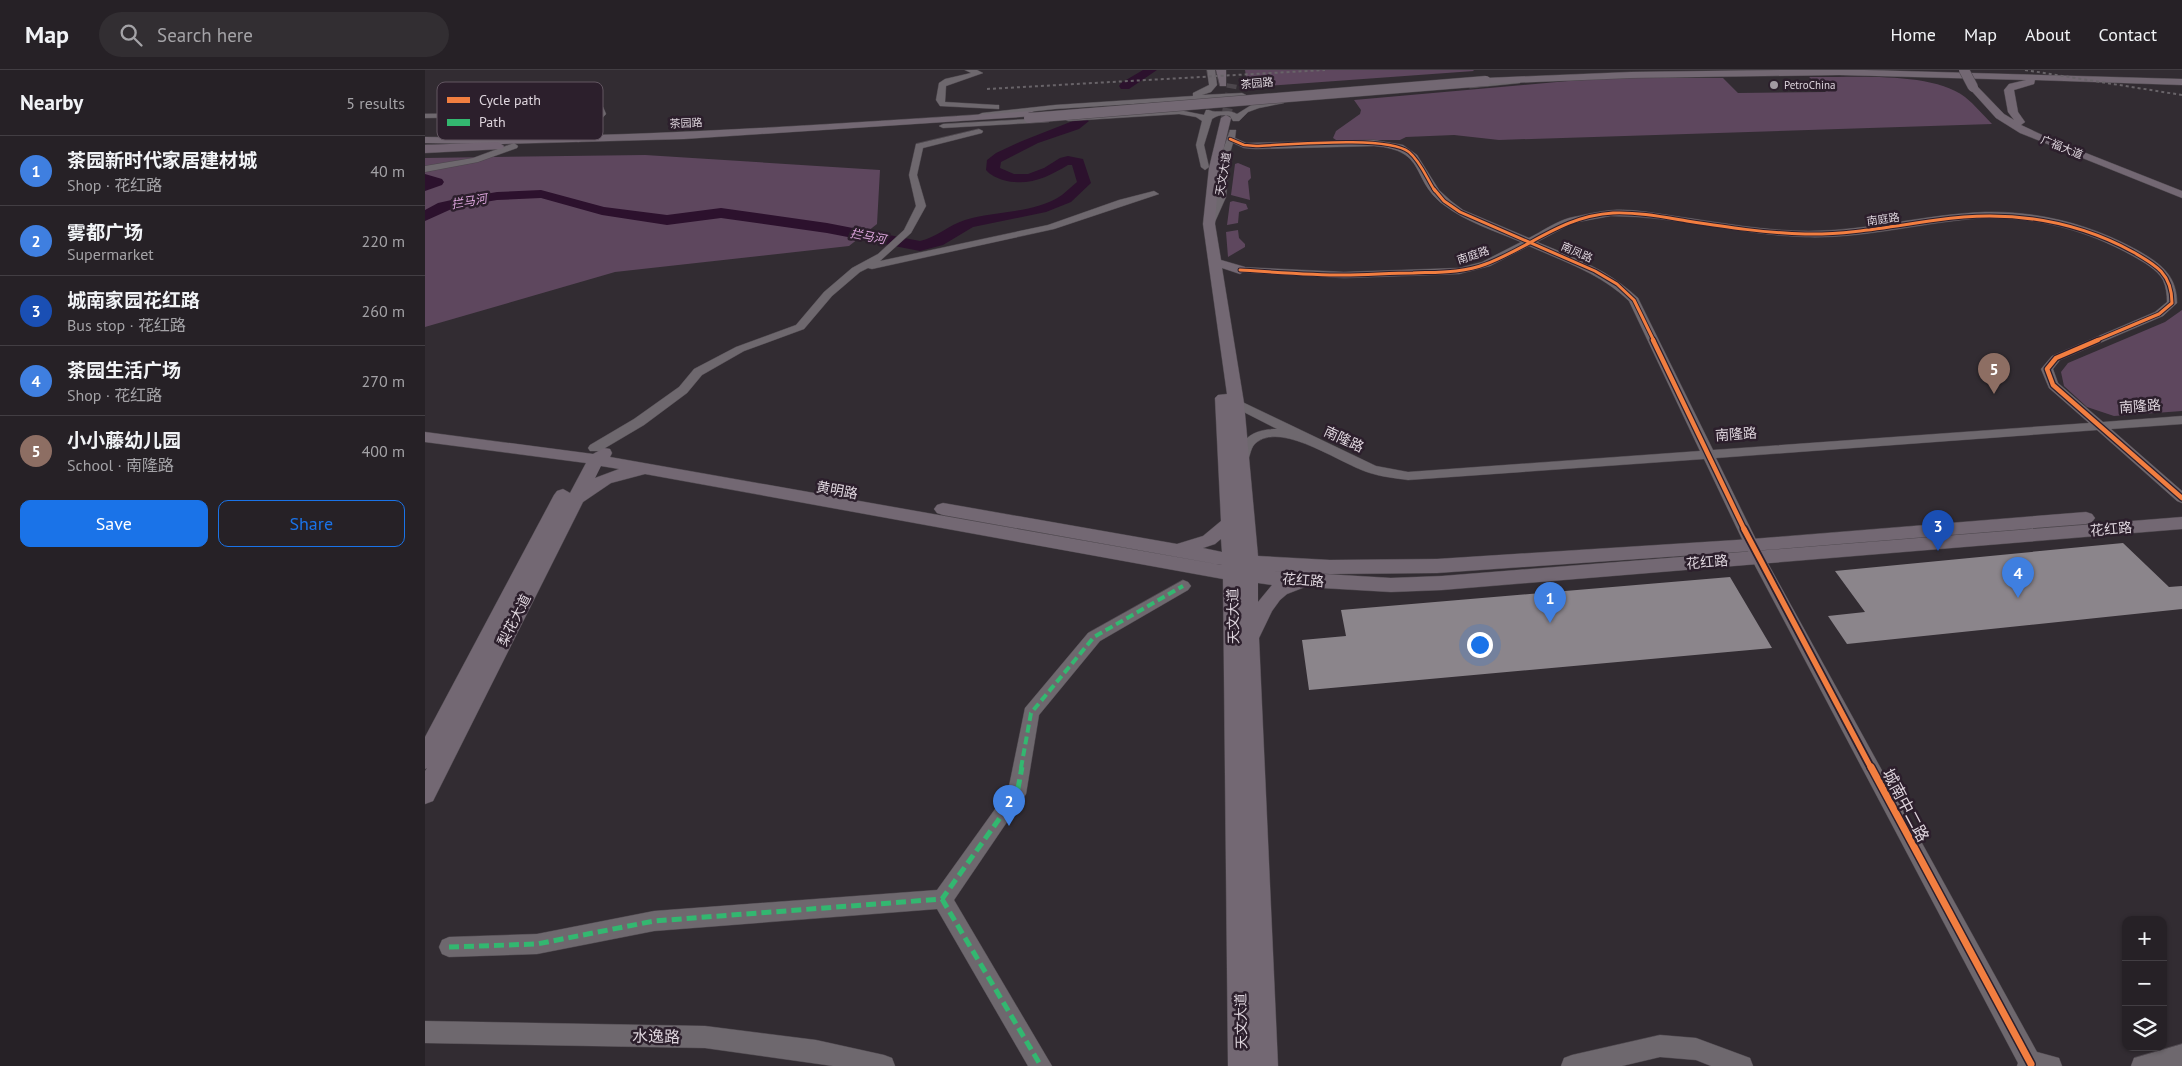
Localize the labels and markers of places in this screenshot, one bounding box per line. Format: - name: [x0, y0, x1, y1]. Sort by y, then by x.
- place label: PetroChina: [1784, 78, 1835, 92]
- marker: PetroChina: [1768, 79, 1780, 91]
- pin: 5: [1978, 353, 2010, 394]
- pin: 3: [1922, 510, 1954, 551]
- pin: 4: [2002, 557, 2034, 598]
- pin: 1: [1534, 582, 1566, 623]
- pin: 2: [993, 785, 1025, 826]

